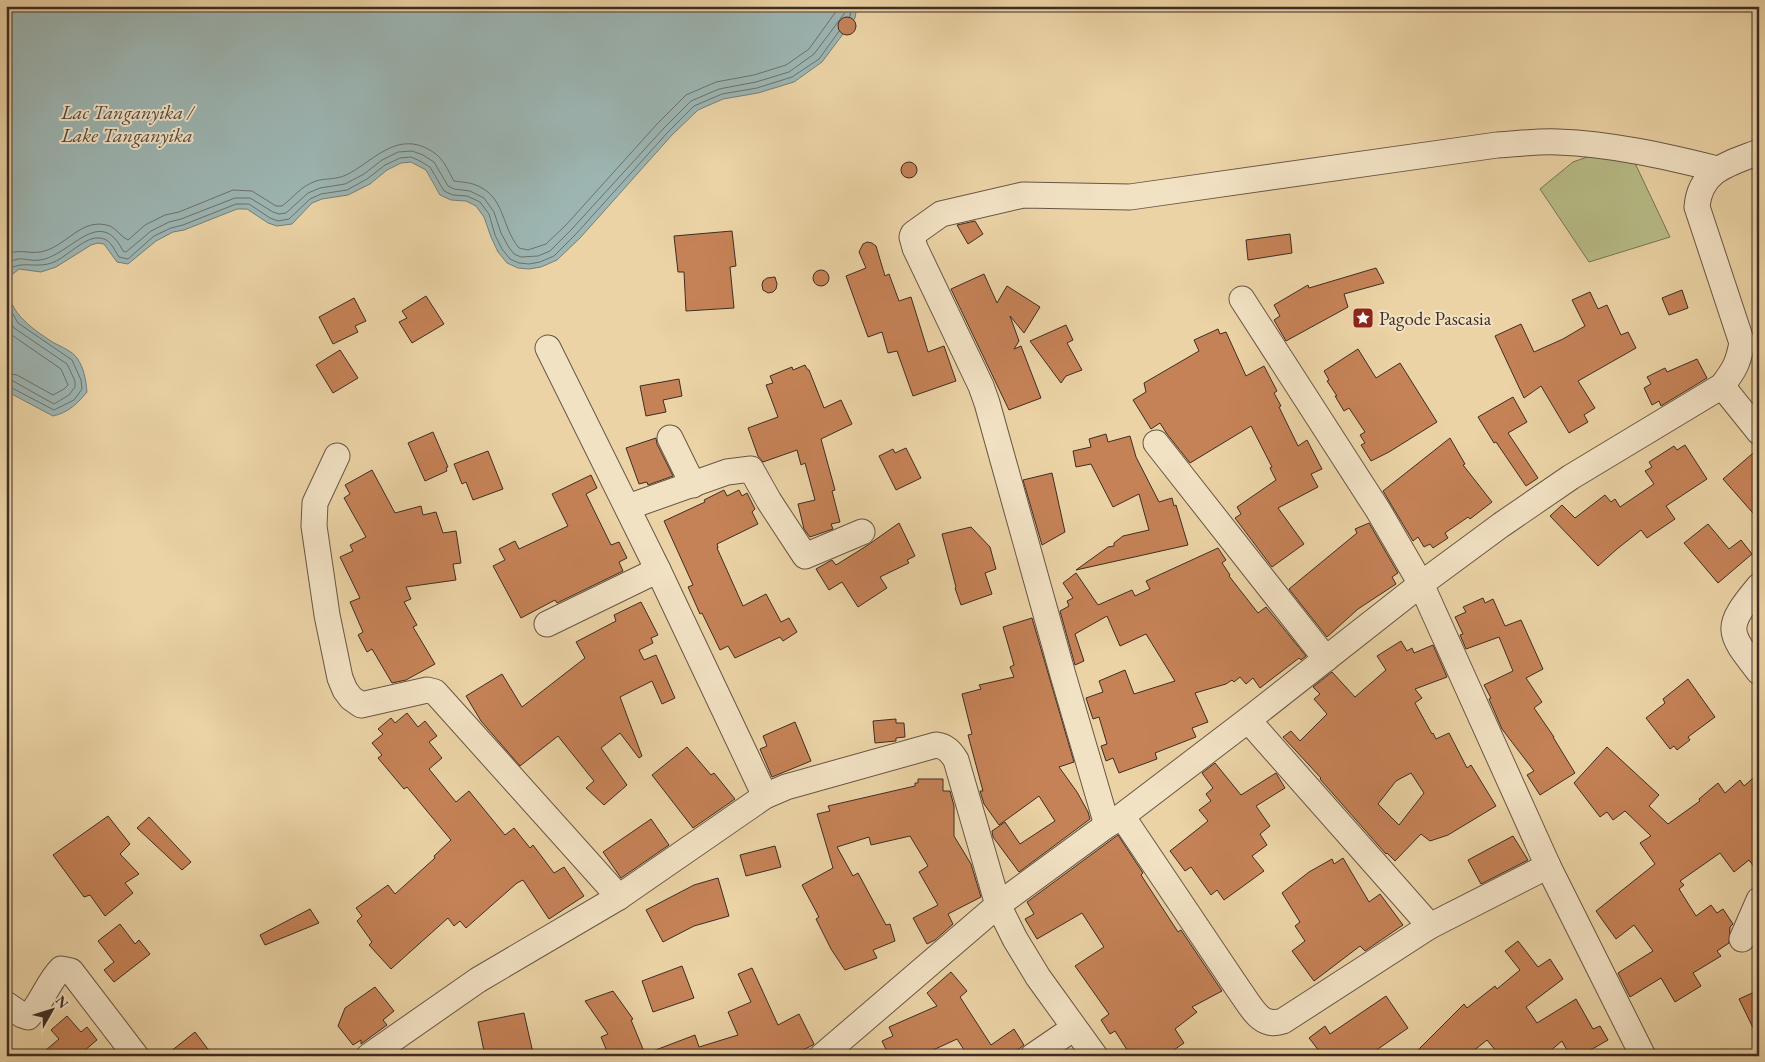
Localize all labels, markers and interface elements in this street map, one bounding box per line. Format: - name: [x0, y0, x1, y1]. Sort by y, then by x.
- water label: Lac Tanganyika / Lake Tanganyika: [60, 99, 195, 148]
- place icon: Pagode Pascasia: [1351, 306, 1375, 330]
- place label: Pagode Pascasia: [1379, 306, 1492, 331]
- north arrow: [28, 984, 78, 1034]
- text: N: [52, 992, 73, 1012]

